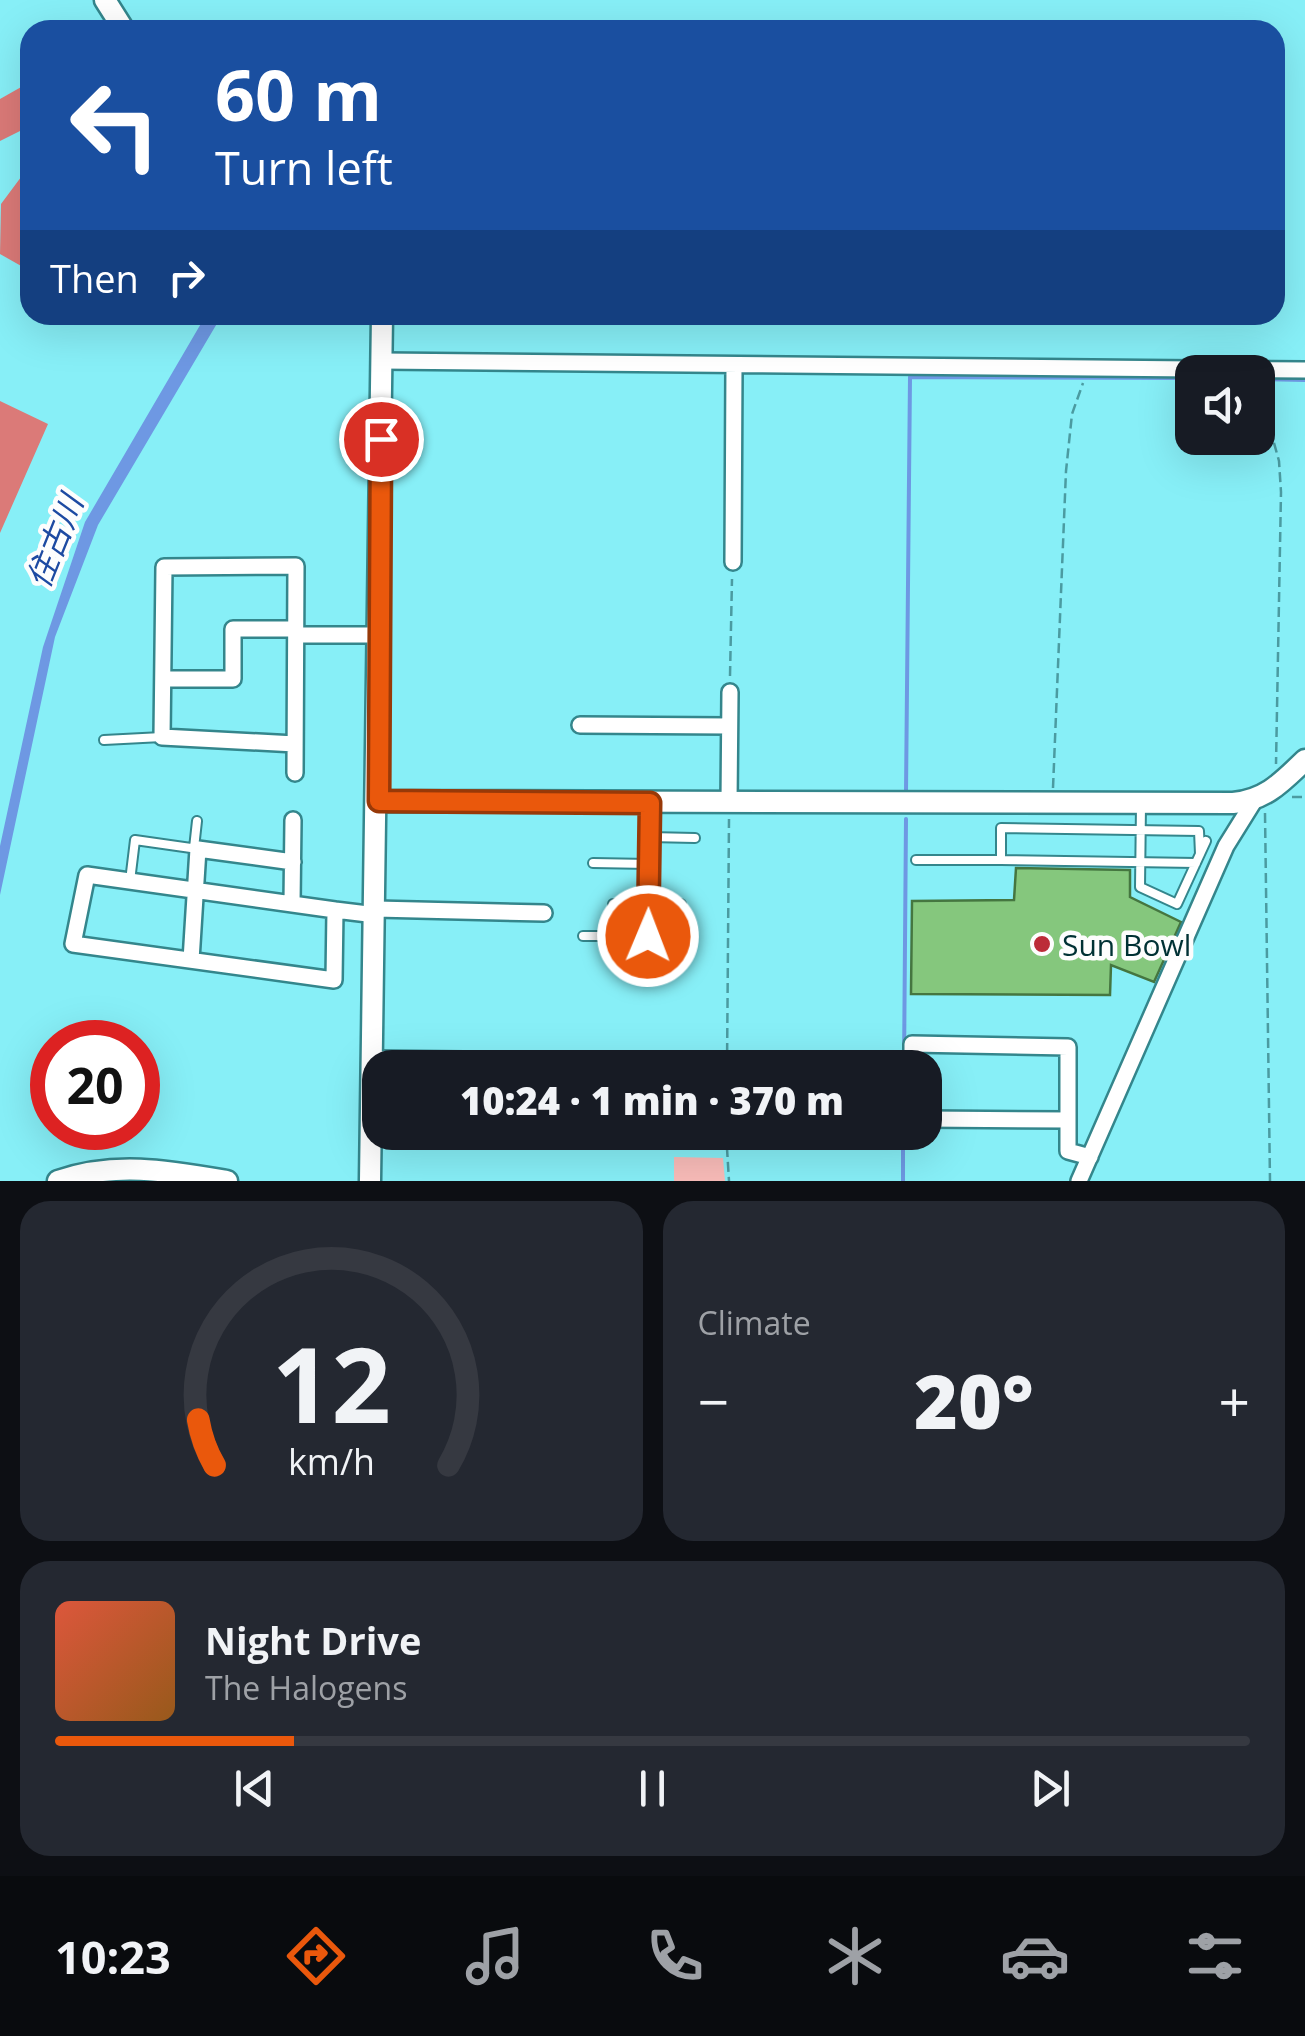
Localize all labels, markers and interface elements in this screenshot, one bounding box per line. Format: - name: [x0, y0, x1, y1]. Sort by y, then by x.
- text: 60 m: [215, 46, 382, 142]
- icon: left: [50, 60, 180, 190]
- text: Turn left: [215, 137, 393, 198]
- icon: right: [159, 250, 214, 305]
- text: Then: [50, 252, 139, 304]
- map controls: [1175, 355, 1275, 455]
- button: sound: [1175, 355, 1275, 455]
- pin: [339, 397, 424, 482]
- icon: arrive: [354, 412, 409, 467]
- water label: 住古川: [16, 486, 93, 594]
- position arrow: [596, 884, 700, 988]
- place label: Sun Bowl: [1062, 924, 1191, 965]
- marker: Sun Bowl: [1031, 933, 1053, 955]
- speed limit sign: 20: [30, 1020, 160, 1150]
- text: 10:24 · 1 min · 370 m: [460, 1074, 844, 1126]
- text: Climate: [698, 1301, 811, 1344]
- text: 12: [272, 1312, 391, 1453]
- text: 20°: [914, 1349, 1034, 1451]
- text: −: [698, 1363, 729, 1438]
- text: +: [1219, 1363, 1250, 1438]
- text: km/h: [288, 1437, 375, 1485]
- text: Night Drive: [205, 1614, 421, 1666]
- text: The Halogens: [205, 1666, 407, 1709]
- icon: previous: [227, 1761, 282, 1816]
- icon: pause: [625, 1761, 680, 1816]
- icon: next: [1023, 1761, 1078, 1816]
- icon: directions: [281, 1921, 351, 1991]
- icon: music: [460, 1921, 530, 1991]
- icon: phone: [640, 1921, 710, 1991]
- icon: climate: [820, 1921, 890, 1991]
- icon: car: [1000, 1921, 1070, 1991]
- icon: filters: [1180, 1921, 1250, 1991]
- text: 10:23: [55, 1926, 171, 1987]

